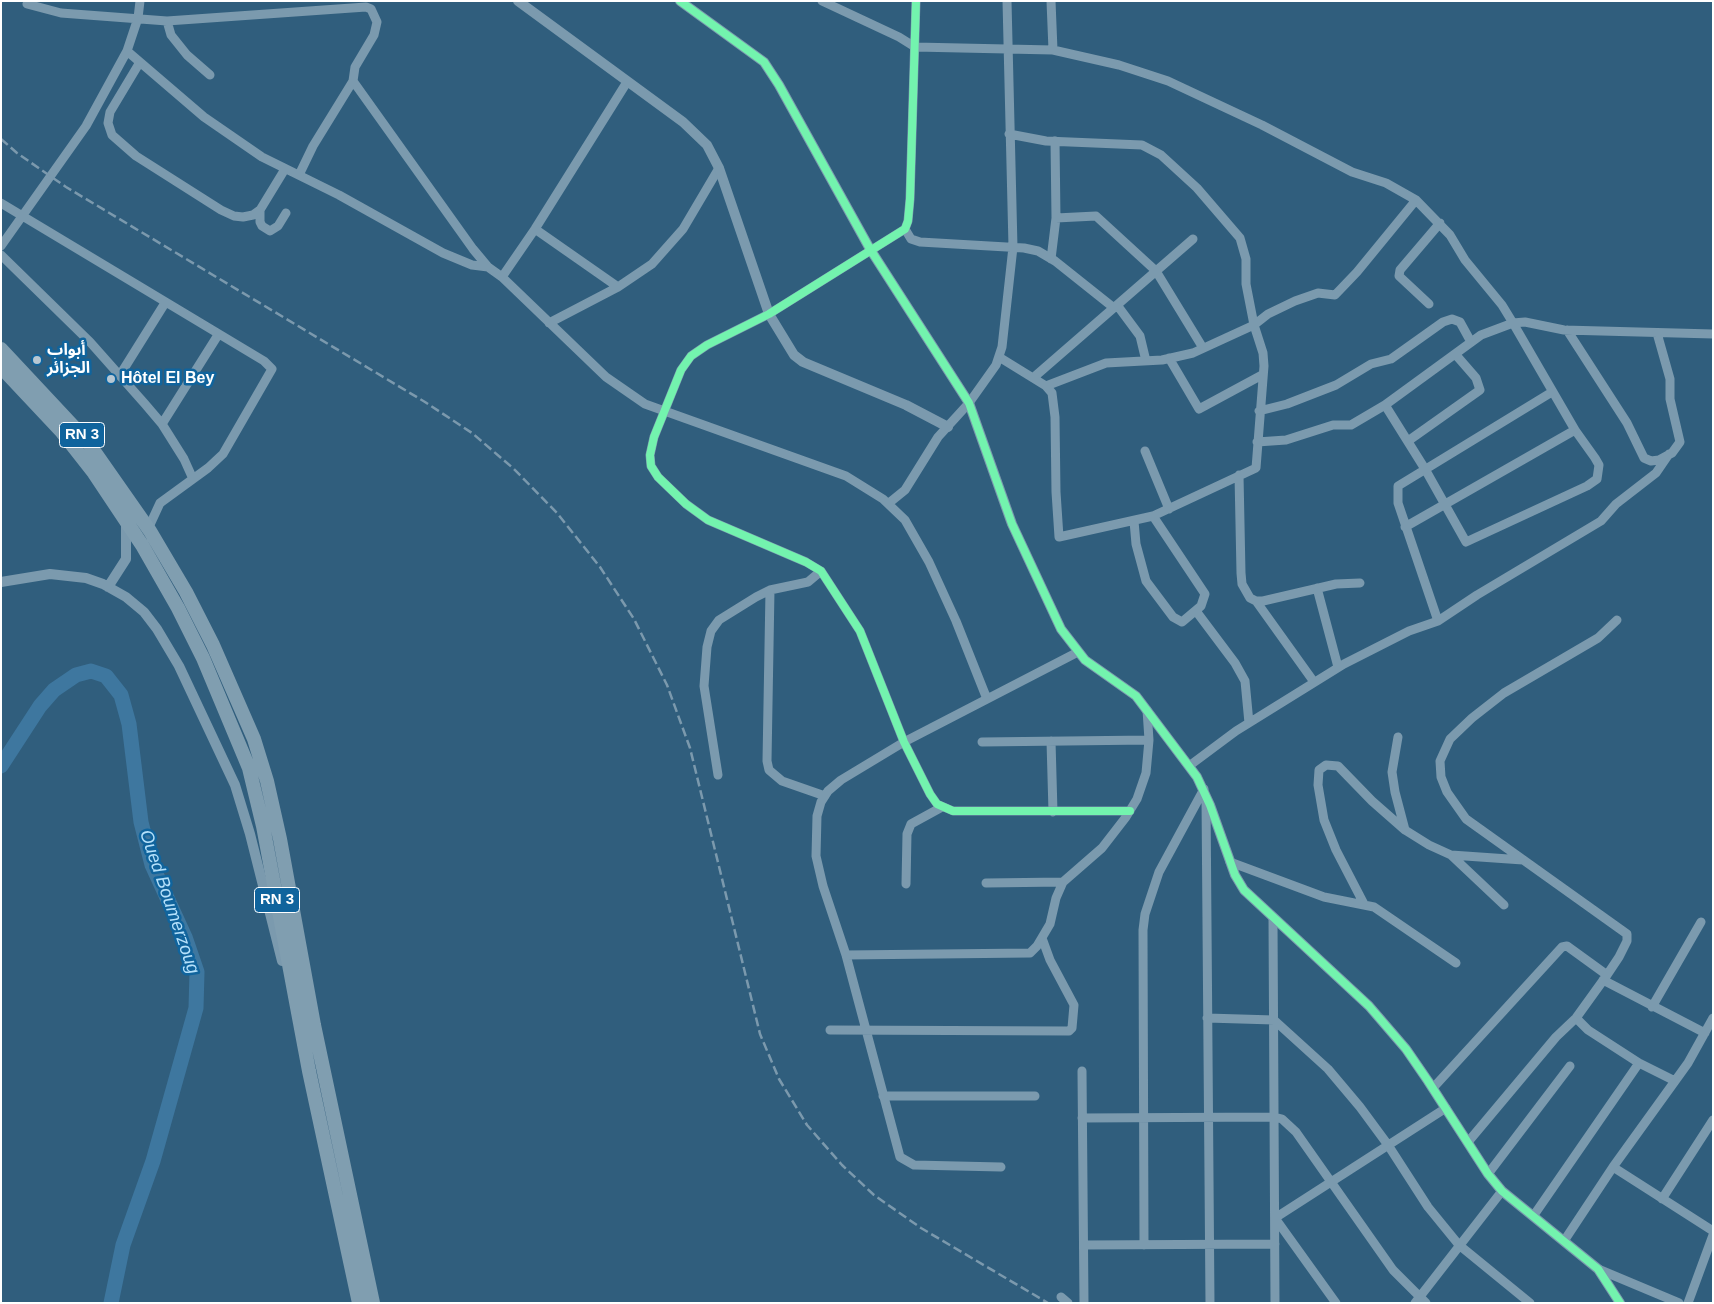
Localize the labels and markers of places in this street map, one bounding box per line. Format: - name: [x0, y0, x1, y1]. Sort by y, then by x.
- place label: أبواب الجزائر: [47, 341, 90, 379]
- marker: أبواب الجزائر: [31, 354, 43, 366]
- place label: Hôtel El Bey: [121, 369, 214, 389]
- marker: Hôtel El Bey: [105, 373, 117, 385]

